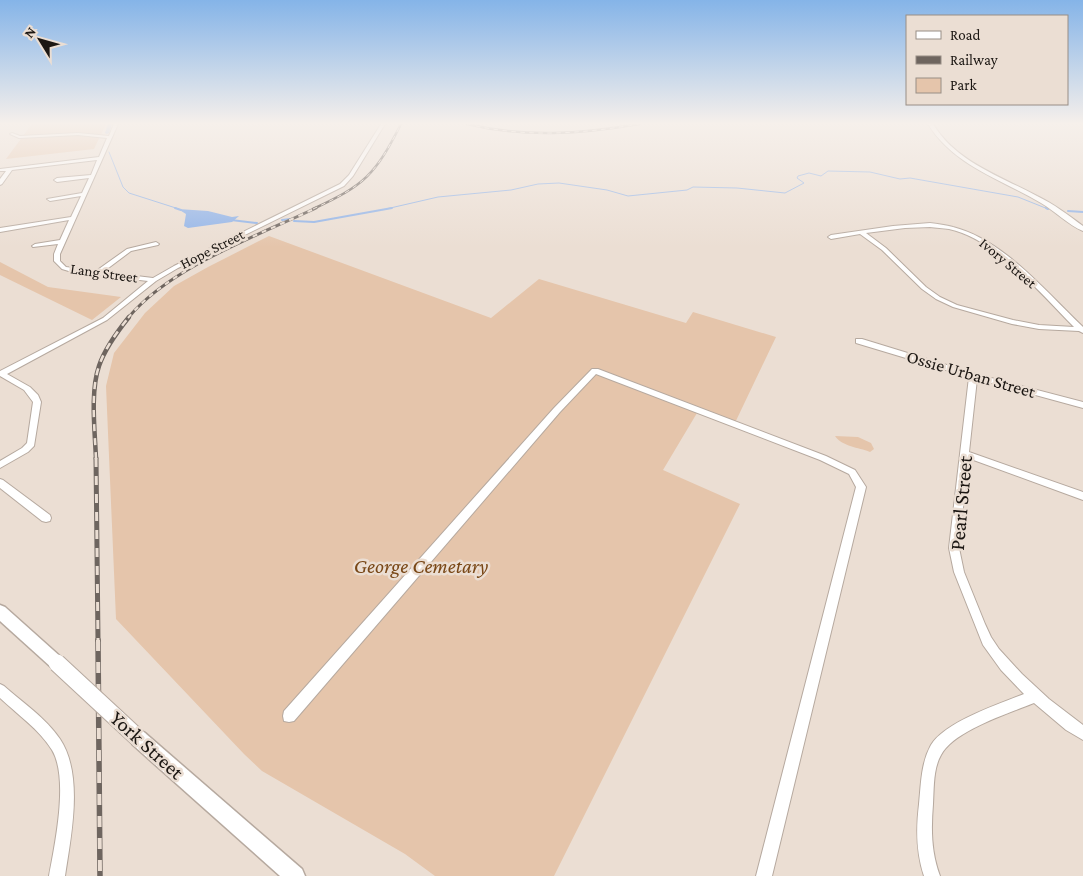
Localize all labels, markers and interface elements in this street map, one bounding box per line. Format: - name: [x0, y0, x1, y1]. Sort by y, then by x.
- north arrow: [15, 15, 65, 65]
- legend: [906, 15, 1068, 105]
- text: N: [20, 23, 39, 41]
- text: Road: [950, 27, 981, 43]
- text: Railway: [950, 52, 998, 69]
- text: Park: [950, 77, 977, 93]
- street label: Hope Street: [177, 226, 248, 273]
- street label: Ivory Street: [976, 235, 1040, 293]
- street label: Lang Street: [69, 260, 140, 287]
- street label: Ossie Urban Street: [904, 346, 1039, 402]
- street label: Pearl Street: [945, 454, 977, 551]
- park label: George Cemetary: [354, 554, 489, 578]
- street label: York Street: [105, 706, 189, 785]

